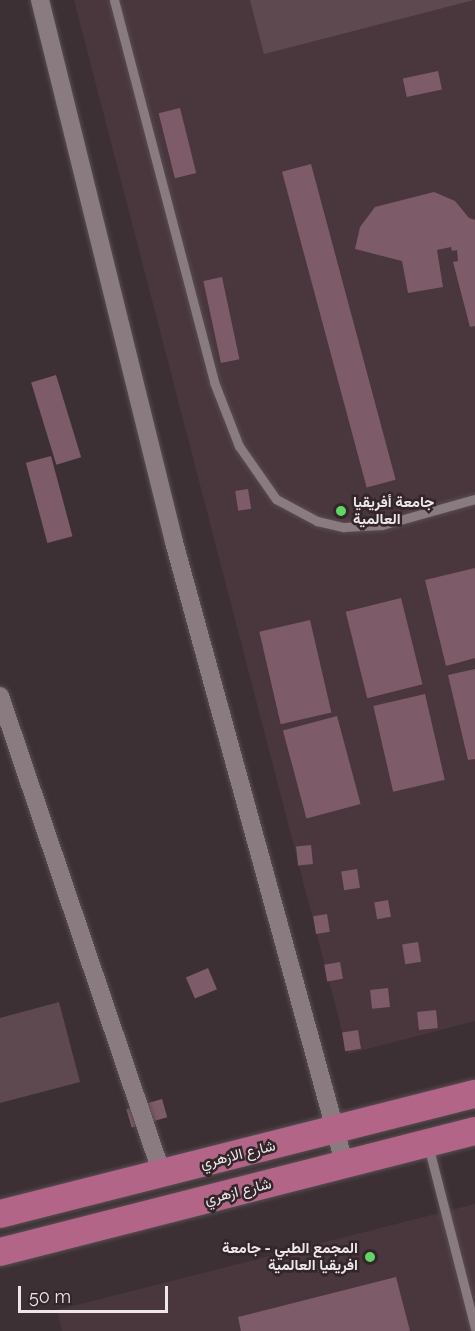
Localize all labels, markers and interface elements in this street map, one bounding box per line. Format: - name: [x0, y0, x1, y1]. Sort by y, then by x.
- place label: جامعة أفريقيا العالمية: [353, 493, 434, 528]
- marker: جامعة أفريقيا العالمية: [334, 504, 348, 518]
- street label: شارع الازهري: [199, 1137, 277, 1173]
- street label: شارع ازهري: [203, 1175, 273, 1209]
- place label: المجمع الطبي - جامعة افريقيا العالمية: [222, 1239, 358, 1274]
- marker: المجمع الطبي - جامعة افريقيا العالمية: [363, 1250, 377, 1264]
- scale bar: [21, 1274, 171, 1312]
- text: 50 m: [29, 1286, 71, 1307]

